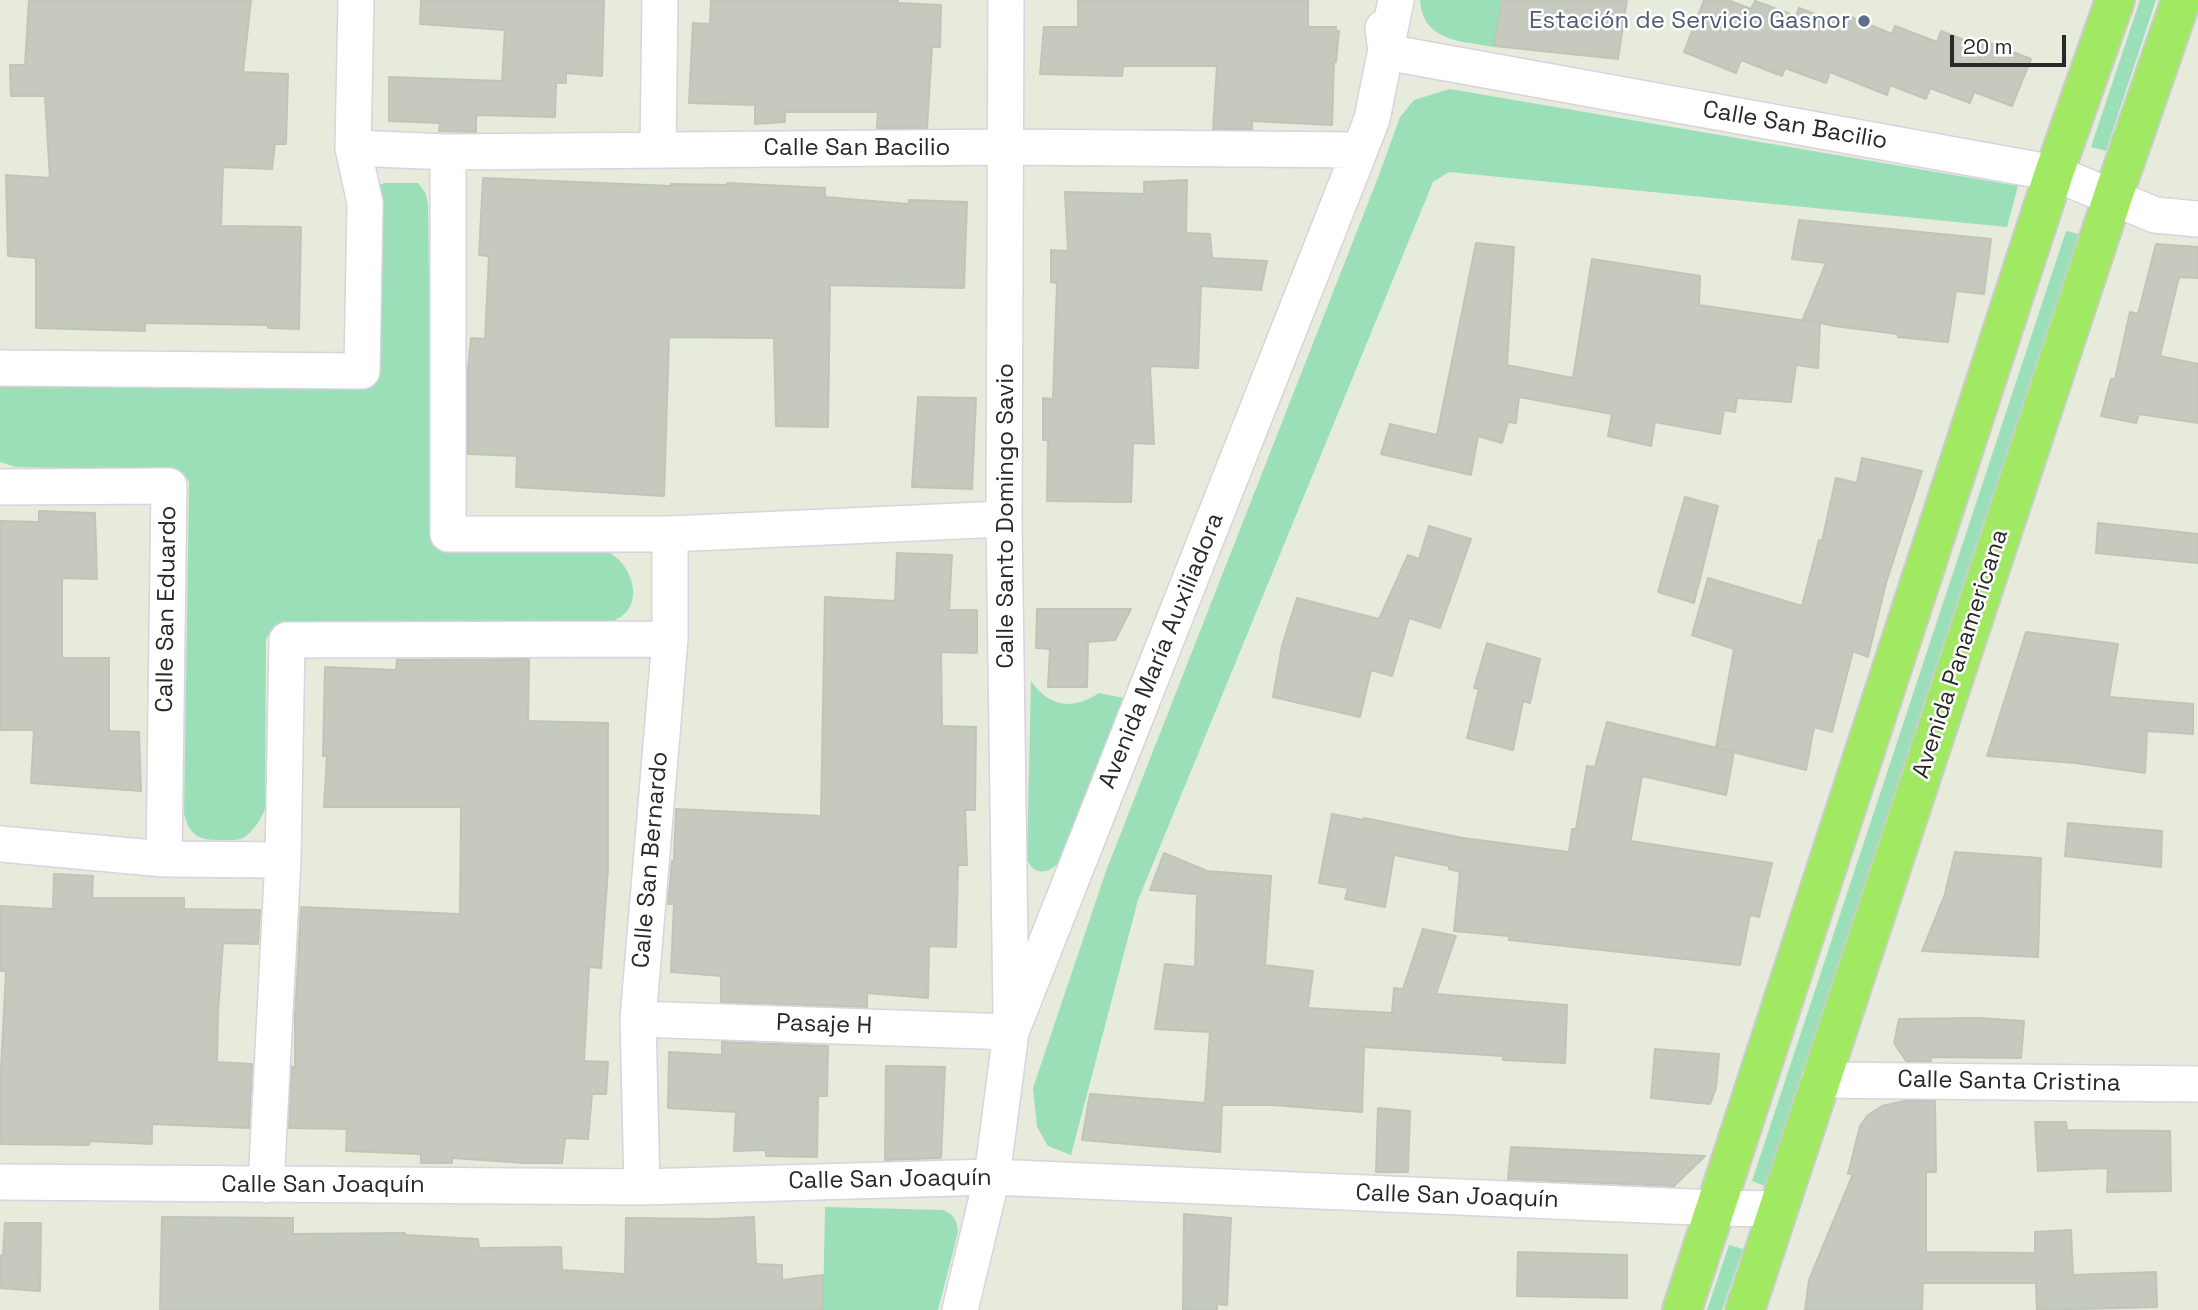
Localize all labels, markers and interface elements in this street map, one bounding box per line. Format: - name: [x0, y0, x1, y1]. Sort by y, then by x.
- place label: Estación de Servicio Gasnor: [1529, 7, 1850, 35]
- marker: Estación de Servicio Gasnor: [1856, 13, 1872, 29]
- scale bar: [1953, 21, 2068, 65]
- text: 20 m: [1963, 33, 2013, 60]
- street label: Calle San Bacilio: [1700, 96, 1890, 156]
- street label: Calle San Bacilio: [764, 134, 950, 162]
- street label: Calle Santo Domingo Savio: [992, 363, 1020, 669]
- street label: Calle San Eduardo: [151, 505, 183, 713]
- street label: Avenida María Auxiliadora: [1093, 509, 1231, 793]
- street label: Avenida Panamericana: [1907, 526, 2015, 782]
- street label: Calle San Bernardo: [627, 751, 675, 969]
- street label: Pasaje H: [775, 1009, 873, 1041]
- street label: Calle Santa Cristina: [1897, 1066, 2121, 1098]
- street label: Calle San Joaquín: [788, 1164, 992, 1196]
- street label: Calle San Joaquín: [221, 1171, 425, 1199]
- street label: Calle San Joaquín: [1355, 1179, 1559, 1215]

